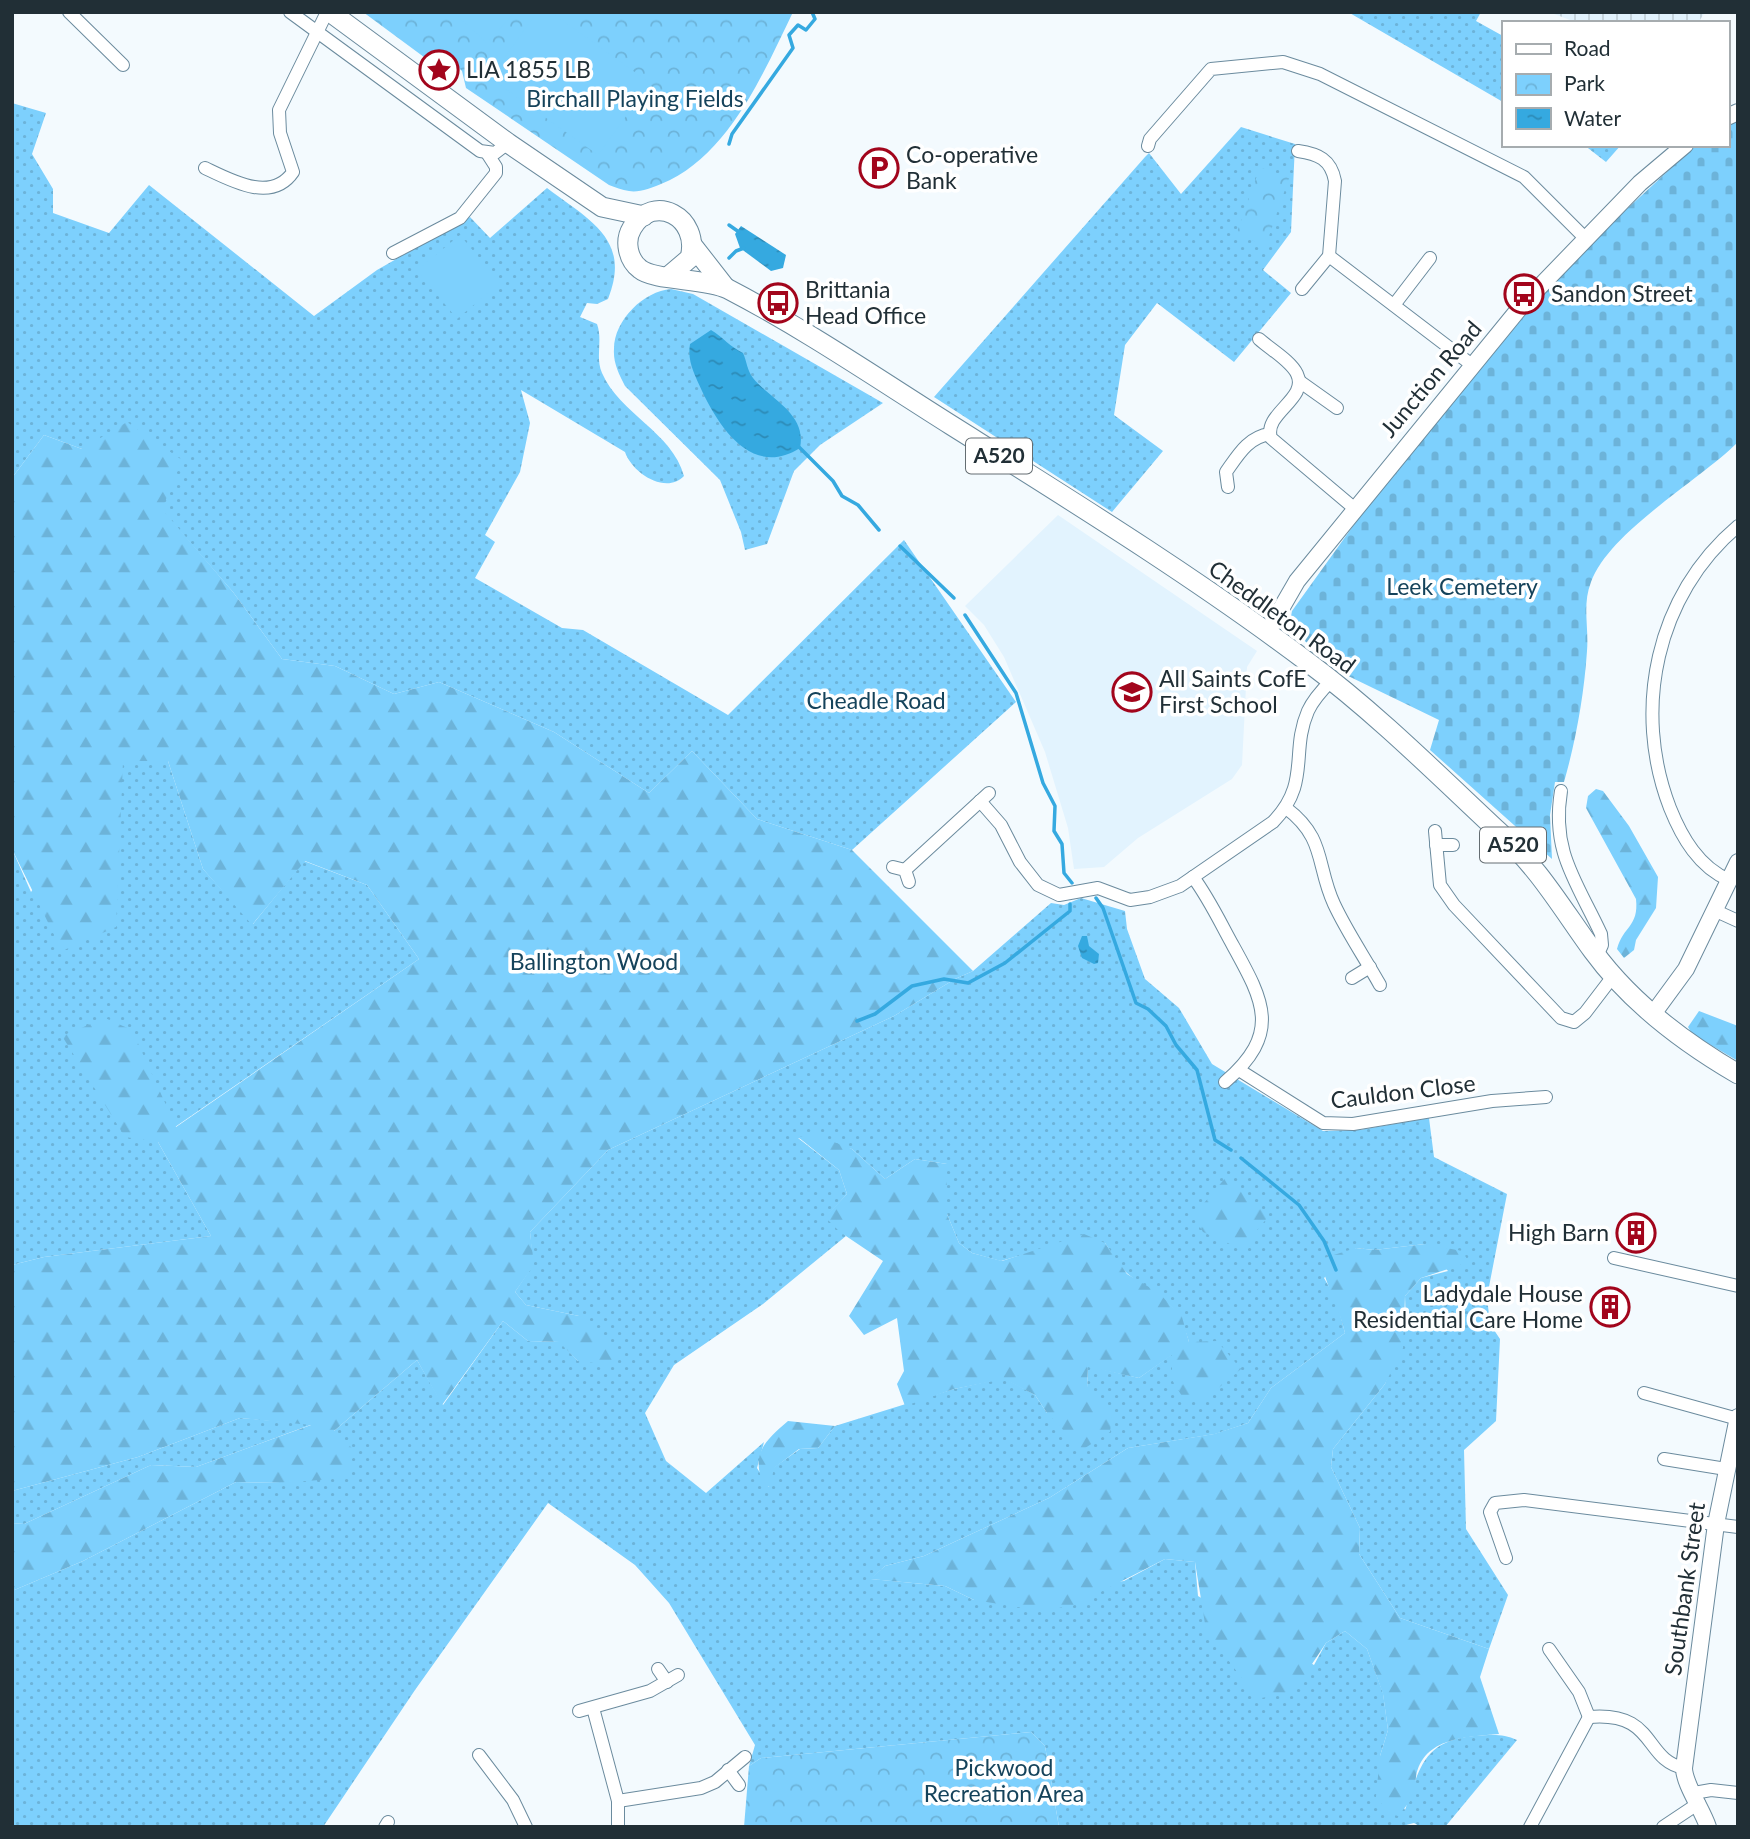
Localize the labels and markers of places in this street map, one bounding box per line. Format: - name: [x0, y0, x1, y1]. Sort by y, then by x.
- place icon: LIA 1855 LB: [418, 49, 460, 91]
- place label: LIA 1855 LB: [466, 55, 591, 83]
- place label: Co-operative Bank: [906, 140, 1038, 194]
- parking icon: Co-operative Bank: [858, 147, 900, 189]
- bus stop icon: Sandon Street: [1503, 273, 1545, 315]
- place label: Brittania Head Office: [805, 275, 926, 329]
- place label: Sandon Street: [1551, 279, 1694, 307]
- bus stop icon: Brittania Head Office: [757, 282, 799, 324]
- place label: All Saints CofE First School: [1159, 664, 1307, 718]
- school or university icon: All Saints CofE First School: [1111, 671, 1153, 713]
- building icon: High Barn: [1615, 1212, 1657, 1254]
- place label: High Barn: [1508, 1218, 1609, 1246]
- place label: Ladydale House Residential Care Home: [1353, 1279, 1583, 1333]
- building icon: Ladydale House Residential Care Home: [1589, 1286, 1631, 1328]

